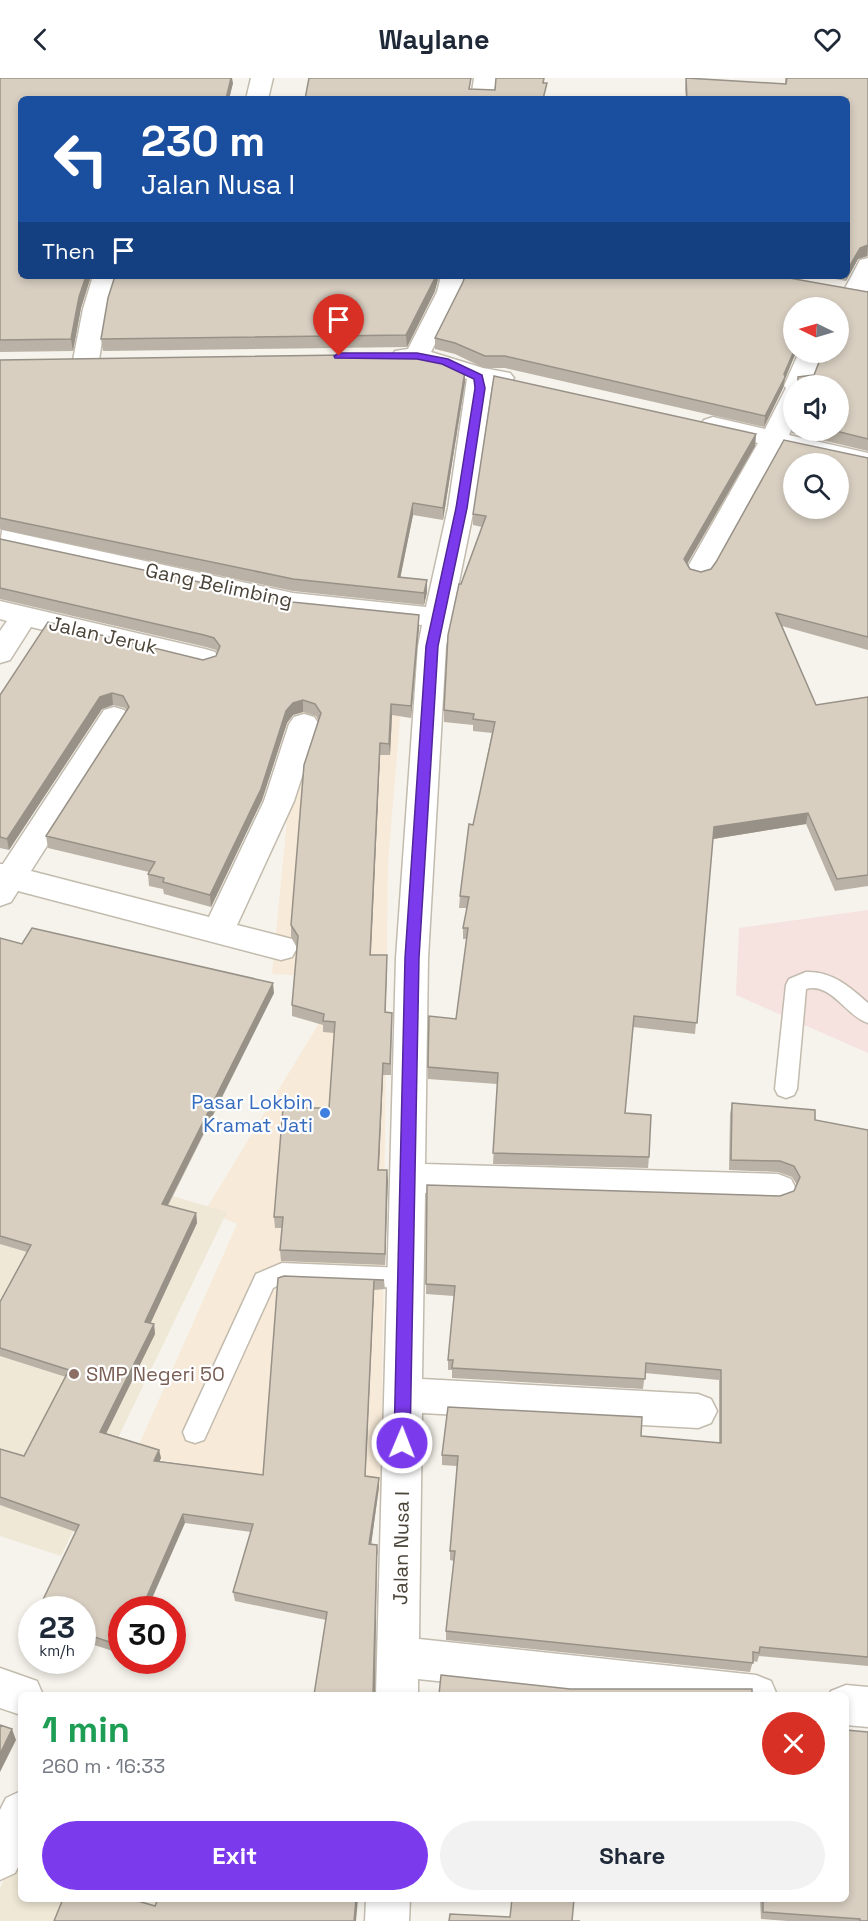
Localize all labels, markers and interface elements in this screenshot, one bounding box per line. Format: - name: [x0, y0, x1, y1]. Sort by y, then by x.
- text: Waylane: [379, 22, 489, 57]
- icon: back: [24, 23, 57, 56]
- icon: heart: [811, 23, 844, 56]
- text: 230 m: [141, 115, 265, 168]
- icon: left: [42, 120, 120, 198]
- text: Jalan Nusa I: [141, 167, 295, 202]
- icon: arrive: [107, 234, 140, 267]
- text: Then: [42, 237, 95, 265]
- pin: [313, 294, 364, 356]
- north arrow: [783, 297, 849, 363]
- map controls: [783, 297, 849, 519]
- icon: arrive: [322, 303, 355, 336]
- button: sound: [783, 375, 849, 441]
- button: search: [783, 453, 849, 519]
- street label: Gang Belimbing: [143, 557, 295, 613]
- street label: Jalan Jeruk: [46, 610, 160, 660]
- place label: Pasar Lokbin Kramat Jati: [191, 1089, 313, 1138]
- marker: Pasar Lokbin Kramat Jati: [318, 1106, 332, 1120]
- place label: SMP Negeri 50: [86, 1361, 225, 1387]
- marker: SMP Negeri 50: [67, 1367, 81, 1381]
- position arrow: [370, 1411, 434, 1475]
- street label: Jalan Nusa I: [387, 1491, 415, 1605]
- speed limit sign: 30: [108, 1596, 186, 1674]
- text: 23: [39, 1608, 75, 1647]
- text: km/h: [39, 1641, 75, 1660]
- text: 1 min: [42, 1707, 130, 1753]
- button: close: [762, 1712, 825, 1775]
- text: 260 m · 16:33: [42, 1753, 165, 1779]
- button: Exit: [42, 1821, 428, 1890]
- button: Share: [440, 1821, 825, 1890]

